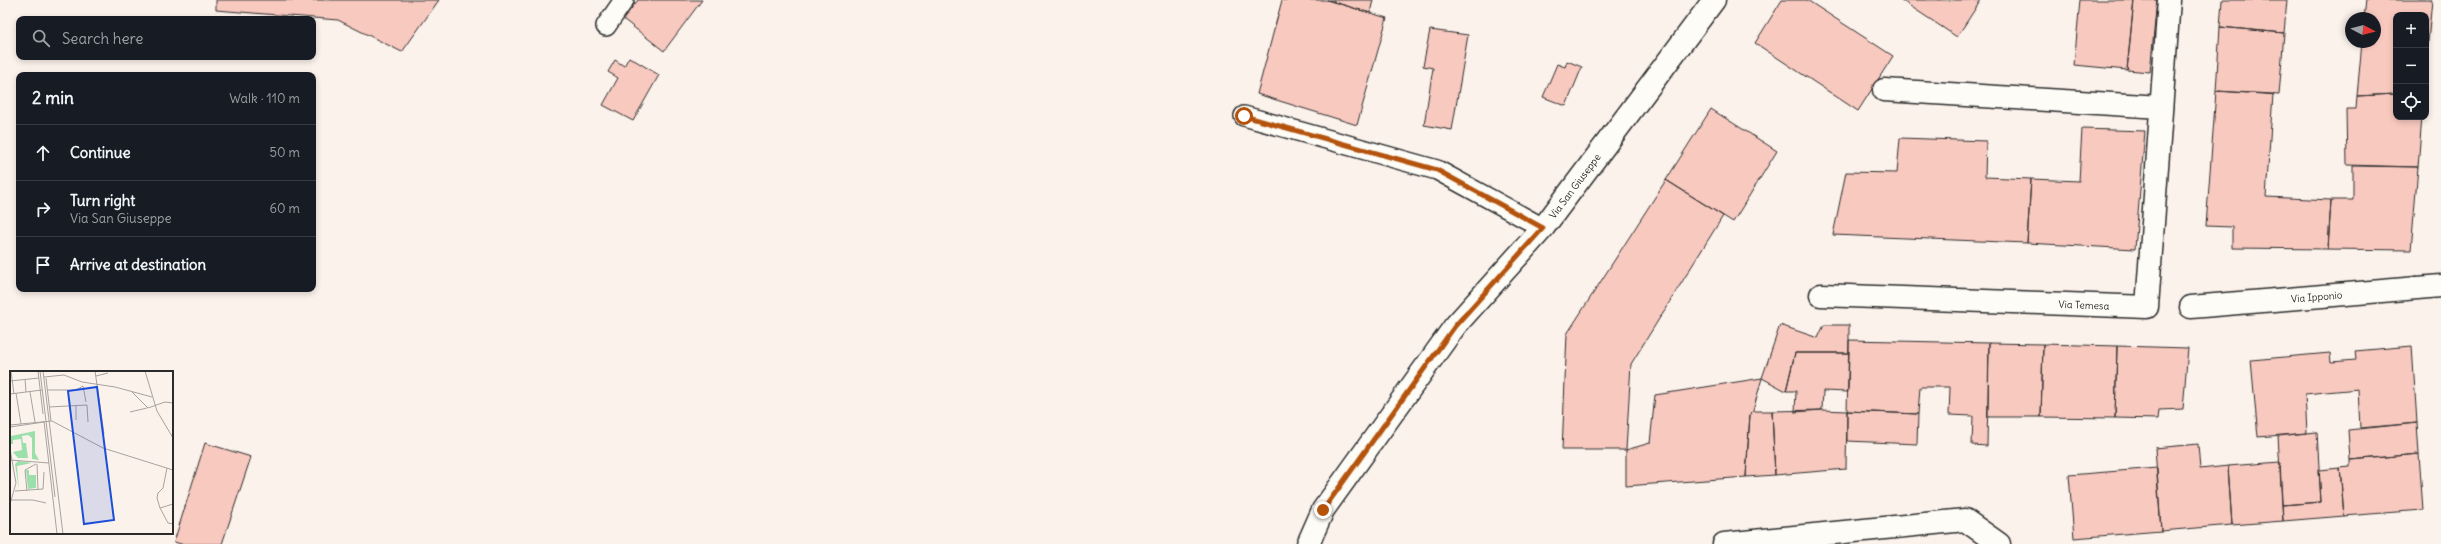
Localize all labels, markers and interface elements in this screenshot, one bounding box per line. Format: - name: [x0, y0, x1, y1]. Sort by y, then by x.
- north arrow: [2345, 12, 2381, 48]
- map controls: [2393, 12, 2429, 120]
- button: +: [2393, 12, 2429, 48]
- search box: [16, 16, 316, 60]
- icon: search: [30, 27, 52, 49]
- text: Search here: [62, 29, 143, 48]
- button: −: [2393, 48, 2429, 84]
- button: locate: [2393, 84, 2429, 120]
- text: 2 min: [32, 87, 74, 109]
- text: Walk · 110 m: [229, 90, 300, 107]
- route start: [1235, 107, 1253, 125]
- icon: ahead: [32, 142, 54, 164]
- text: Continue: [70, 143, 131, 162]
- text: 50 m: [269, 144, 300, 161]
- street label: Via San Giuseppe: [1546, 151, 1603, 221]
- text: Turn right: [70, 191, 135, 210]
- icon: right: [32, 198, 54, 220]
- text: 60 m: [269, 200, 300, 217]
- text: Via San Giuseppe: [70, 210, 171, 227]
- icon: arrive: [32, 254, 54, 276]
- text: Arrive at destination: [70, 255, 206, 274]
- street label: Via Ipponio: [2290, 288, 2343, 305]
- street label: Via Temesa: [2058, 297, 2110, 312]
- inset map: [10, 371, 173, 534]
- route end: [1314, 501, 1332, 519]

